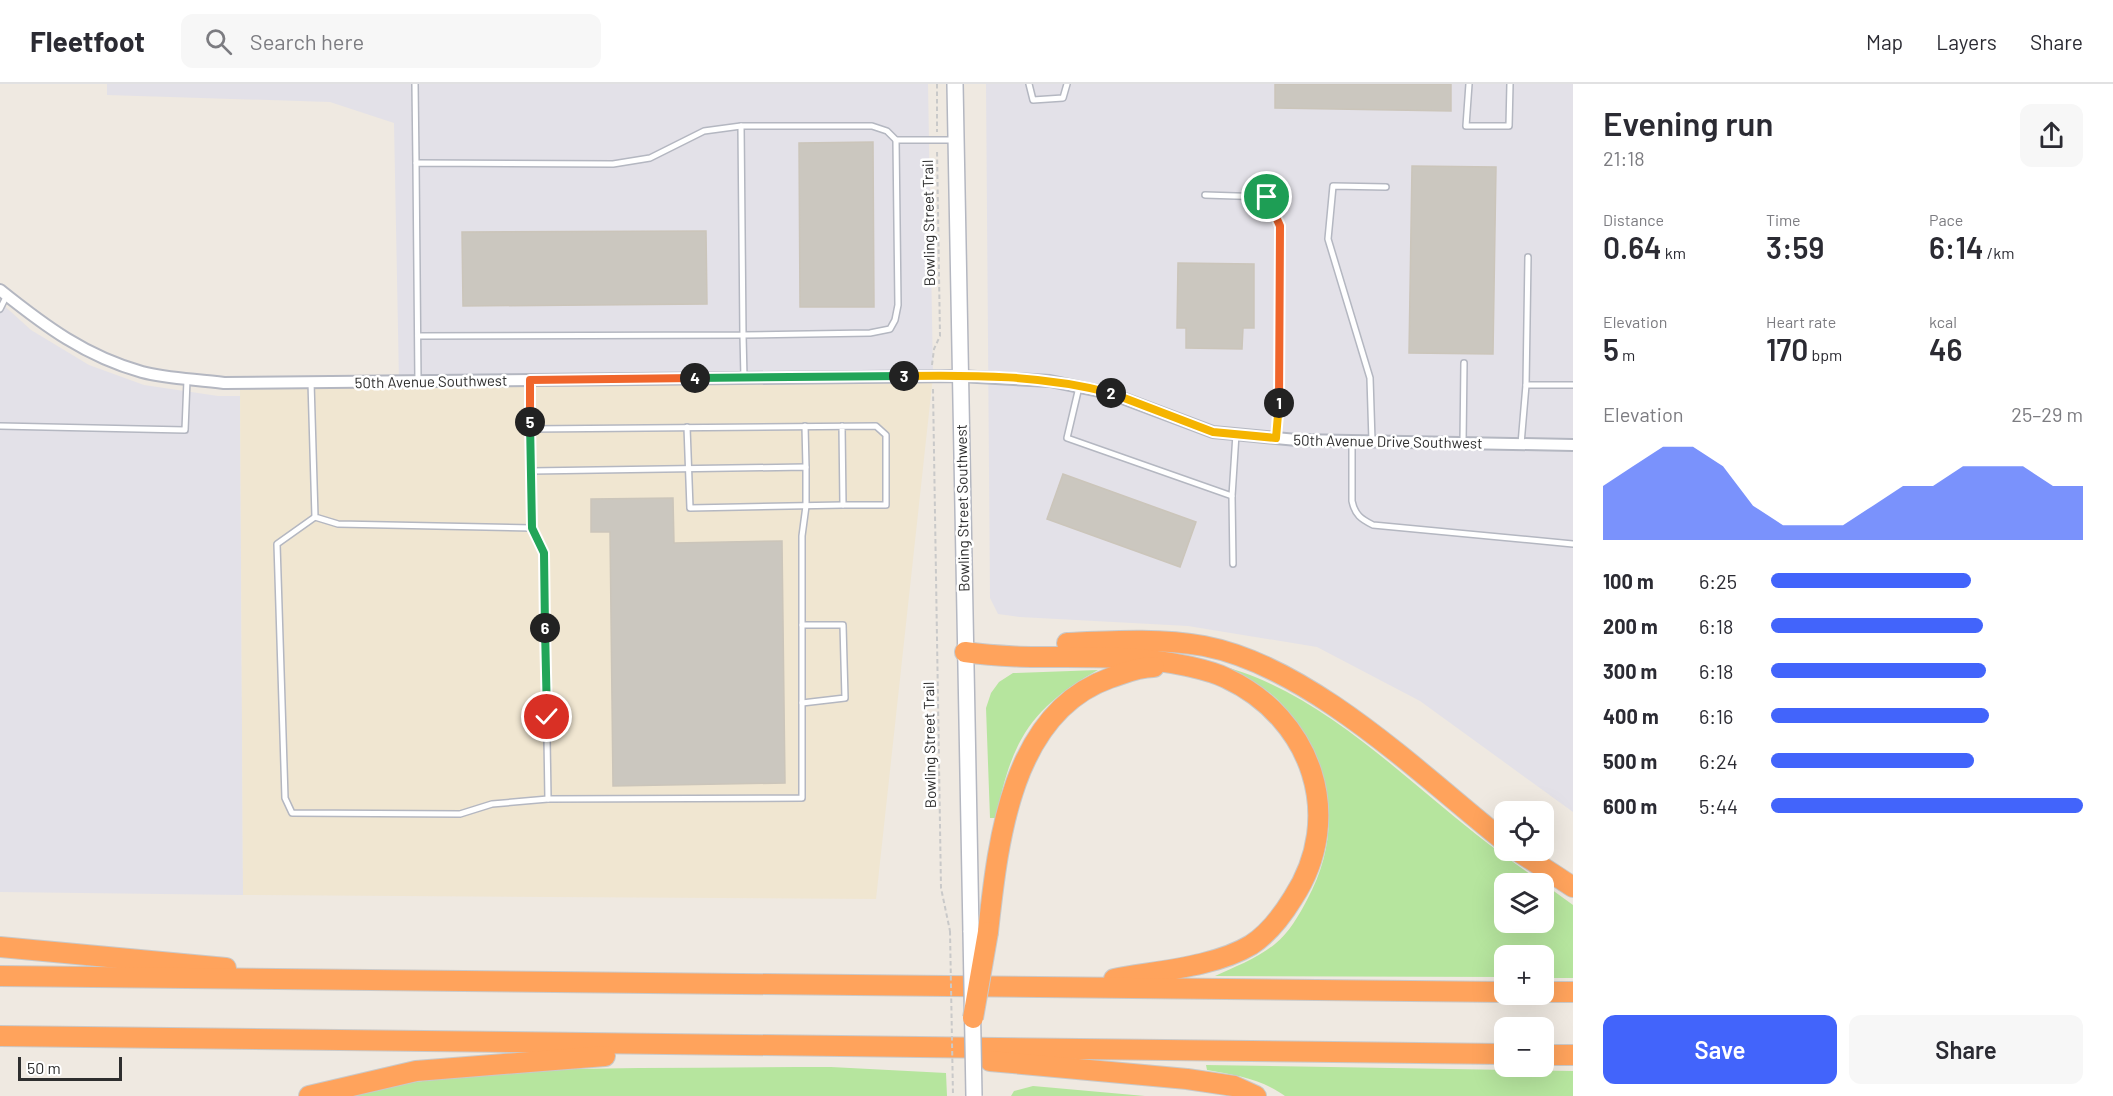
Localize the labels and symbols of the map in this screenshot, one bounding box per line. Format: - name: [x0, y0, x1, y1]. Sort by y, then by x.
- street label: Bowling Street Trail: [918, 160, 938, 286]
- pin: [1241, 171, 1292, 222]
- pin: 3: [889, 361, 919, 391]
- pin: 4: [680, 363, 710, 393]
- street label: 50th Avenue Southwest: [354, 371, 508, 391]
- pin: 2: [1096, 378, 1126, 408]
- pin: 1: [1264, 388, 1294, 418]
- pin: 5: [515, 407, 545, 437]
- street label: Bowling Street Southwest: [952, 424, 972, 592]
- street label: 50th Avenue Drive Southwest: [1293, 430, 1483, 452]
- pin: 6: [530, 613, 560, 643]
- street label: Bowling Street Trail: [919, 682, 939, 808]
- pin: [521, 691, 572, 742]
- scale bar: [18, 1054, 122, 1082]

